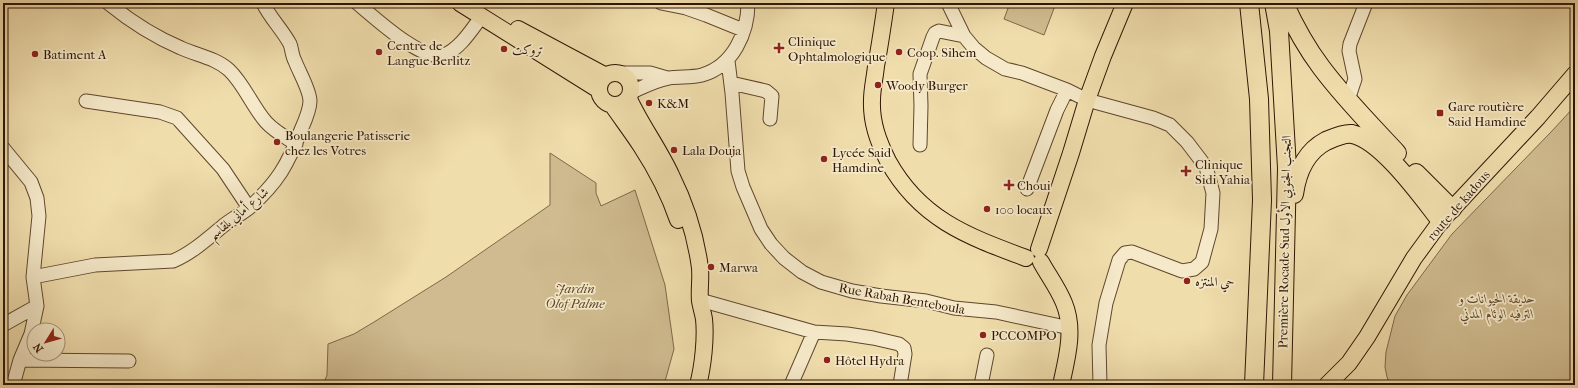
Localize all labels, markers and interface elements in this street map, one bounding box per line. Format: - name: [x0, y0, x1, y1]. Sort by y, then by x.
- place label: Clinique Ophtalmologique: [788, 34, 886, 64]
- place label: Centre de Langue Berlitz: [387, 38, 470, 68]
- place label: تروكت: [512, 42, 543, 57]
- marker: Clinique Ophtalmologique: [773, 42, 785, 54]
- marker: تروكت: [499, 44, 509, 54]
- place label: Coop. Sihem: [907, 45, 976, 60]
- place label: Batiment A: [43, 47, 107, 62]
- marker: Centre de Langue Berlitz: [374, 47, 384, 57]
- marker: Coop. Sihem: [894, 47, 904, 57]
- marker: Batiment A: [30, 49, 40, 59]
- place label: Woody Burger: [885, 78, 968, 93]
- marker: Woody Burger: [873, 80, 883, 90]
- place label: K&M: [657, 96, 689, 111]
- marker: K&M: [644, 98, 654, 108]
- place label: Gare routière Said Hamdine: [1448, 99, 1527, 129]
- marker: Gare routière Said Hamdine: [1435, 108, 1445, 118]
- place label: Boulangerie Patisserie chez les Votres: [285, 128, 411, 158]
- street label: Première Rocade Sud التجنب الجنوبي الأول: [1274, 135, 1298, 349]
- marker: Boulangerie Patisserie chez les Votres: [272, 137, 282, 147]
- place label: Lala Douja: [682, 143, 742, 158]
- marker: Lala Douja: [669, 145, 679, 155]
- place label: Lycée Said Hamdine: [832, 145, 892, 175]
- marker: Lycée Said Hamdine: [819, 154, 829, 164]
- place label: Clinique Sidi Yahia: [1195, 157, 1251, 187]
- marker: Clinique Sidi Yahia: [1180, 165, 1192, 177]
- street label: route de kadous: [1424, 167, 1493, 243]
- place label: Choui: [1017, 178, 1051, 193]
- marker: Choui: [1004, 180, 1014, 190]
- street label: شارع أماني بلقاسم: [205, 183, 275, 247]
- place label: 100 locaux: [995, 202, 1053, 217]
- marker: 100 locaux: [982, 204, 992, 214]
- place label: Marwa: [719, 260, 759, 275]
- marker: Marwa: [706, 262, 716, 272]
- place label: حي المنتزه: [1195, 274, 1235, 293]
- marker: حي المنتزه: [1182, 276, 1192, 286]
- street label: Rue Rabah Benteboula: [838, 280, 967, 317]
- park label: Jardin Olof Palme: [546, 281, 605, 311]
- park label: حديقة الحيوانات و الترفيه الوئام المدني: [1458, 291, 1535, 325]
- north arrow: [26, 322, 66, 362]
- place label: PCCOMPO: [991, 328, 1057, 343]
- marker: PCCOMPO: [978, 330, 988, 340]
- text: N: [30, 340, 46, 355]
- place label: Hôtel Hydra: [835, 353, 905, 368]
- marker: Hôtel Hydra: [822, 355, 832, 365]

